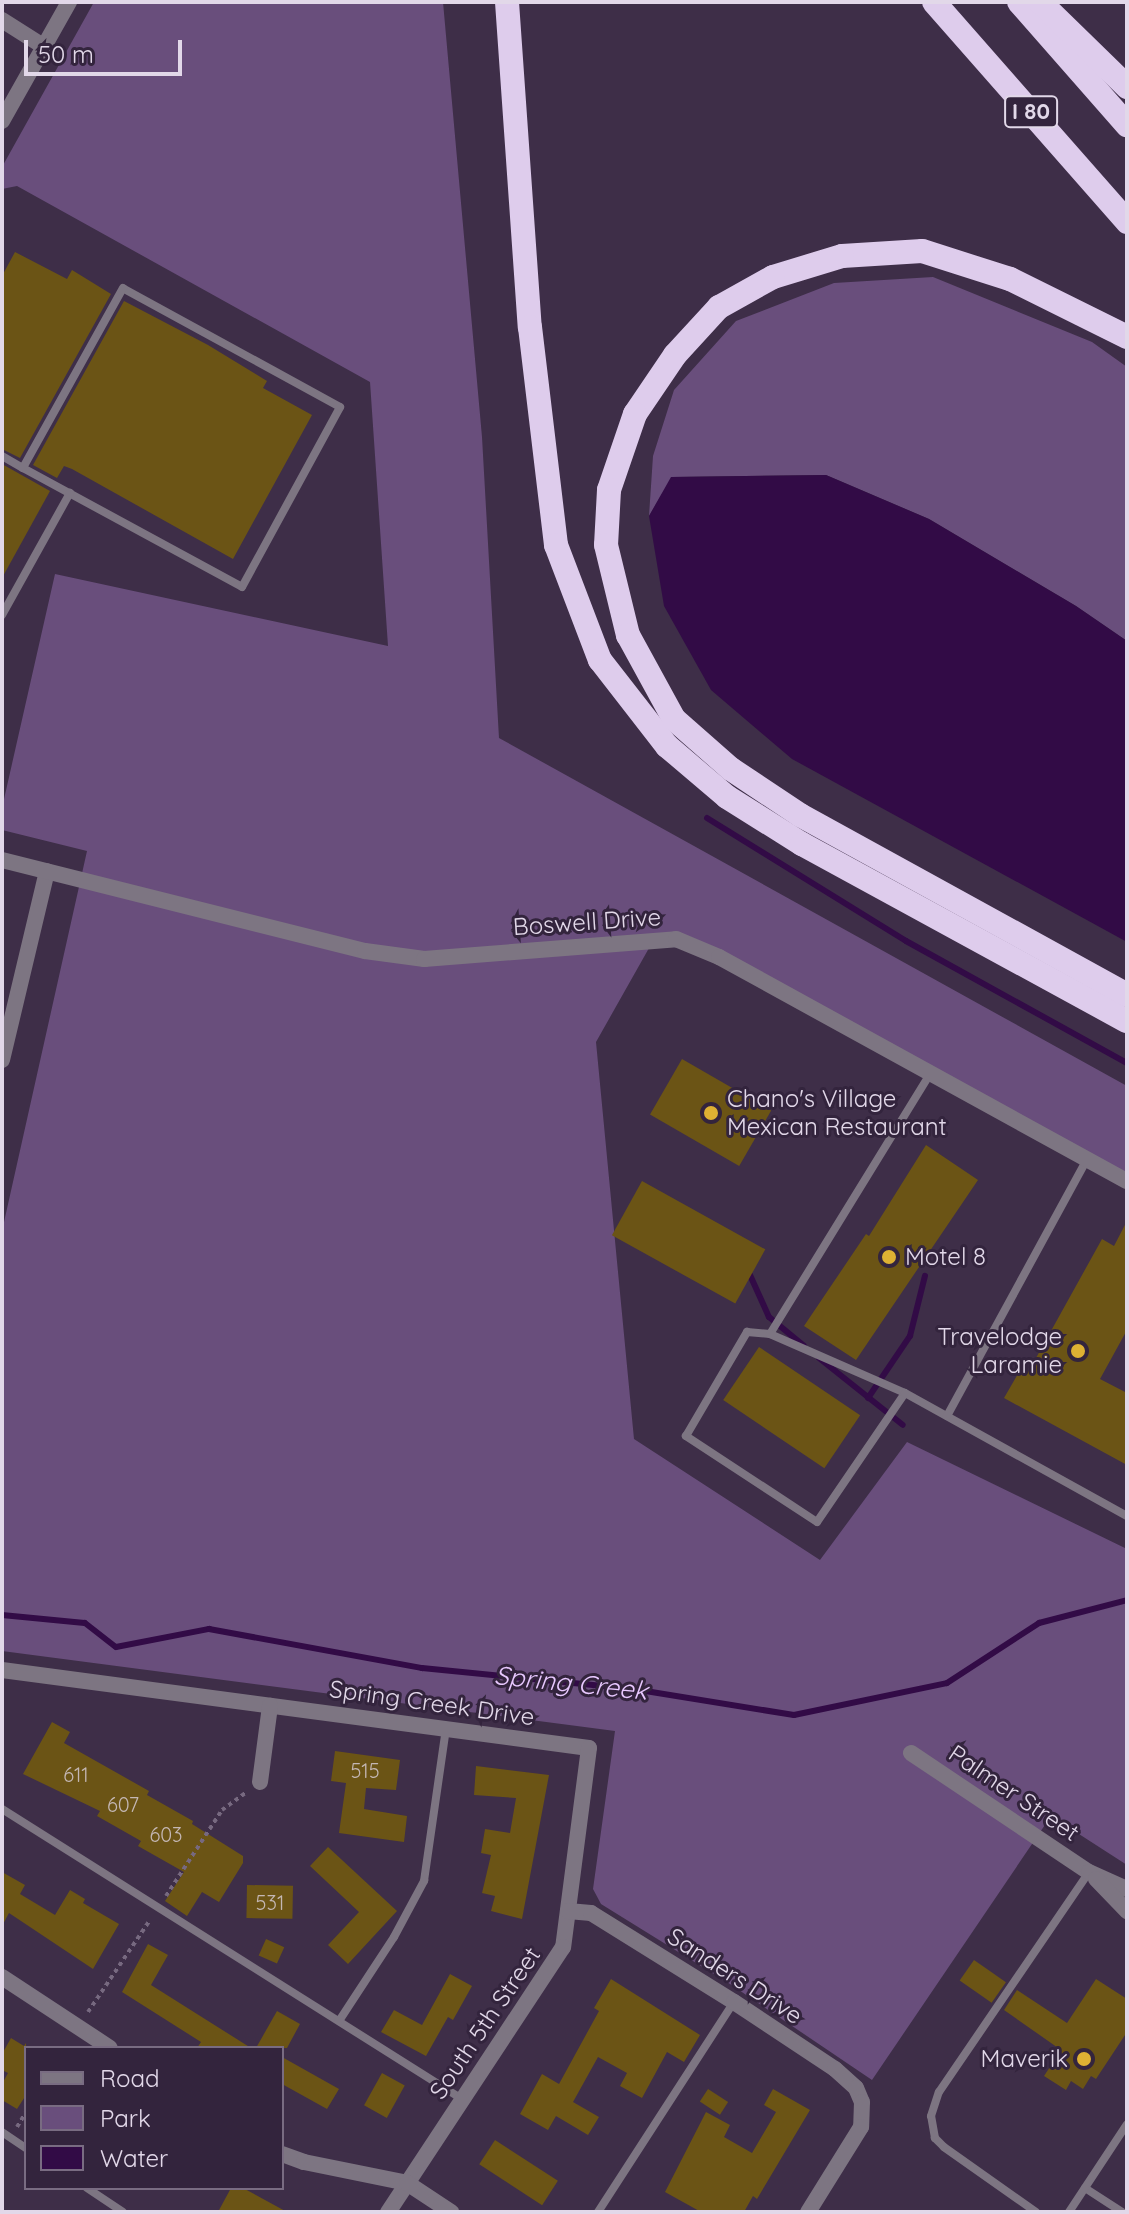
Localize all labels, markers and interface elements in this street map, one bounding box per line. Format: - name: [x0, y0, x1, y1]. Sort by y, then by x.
- scale bar: [28, 24, 186, 74]
- text: 50 m: [38, 39, 94, 69]
- road number: I 80: [1003, 94, 1059, 130]
- street label: Boswell Drive: [512, 902, 662, 942]
- place label: Chano's Village Mexican Restaurant: [727, 1085, 947, 1141]
- marker: Chano's Village Mexican Restaurant: [702, 1104, 720, 1122]
- place label: Motel 8: [905, 1243, 986, 1271]
- marker: Motel 8: [880, 1248, 898, 1266]
- place label: Travelodge Laramie: [937, 1323, 1062, 1379]
- marker: Travelodge Laramie: [1069, 1342, 1087, 1360]
- water label: Spring Creek: [493, 1659, 649, 1707]
- street label: Spring Creek Drive: [328, 1674, 536, 1732]
- street label: Palmer Street: [943, 1739, 1085, 1847]
- house number: 515: [350, 1758, 380, 1782]
- house number: 611: [63, 1762, 89, 1786]
- house number: 607: [107, 1792, 139, 1816]
- house number: 603: [149, 1822, 183, 1846]
- house number: 531: [256, 1890, 284, 1914]
- street label: Sanders Drive: [662, 1922, 808, 2030]
- street label: South 5th Street: [424, 1942, 546, 2104]
- place label: Maverik: [981, 2045, 1068, 2073]
- legend: [24, 2046, 284, 2190]
- marker: Maverik: [1075, 2050, 1093, 2068]
- text: Road: [100, 2063, 160, 2093]
- text: Park: [100, 2103, 151, 2133]
- text: Water: [100, 2143, 168, 2173]

